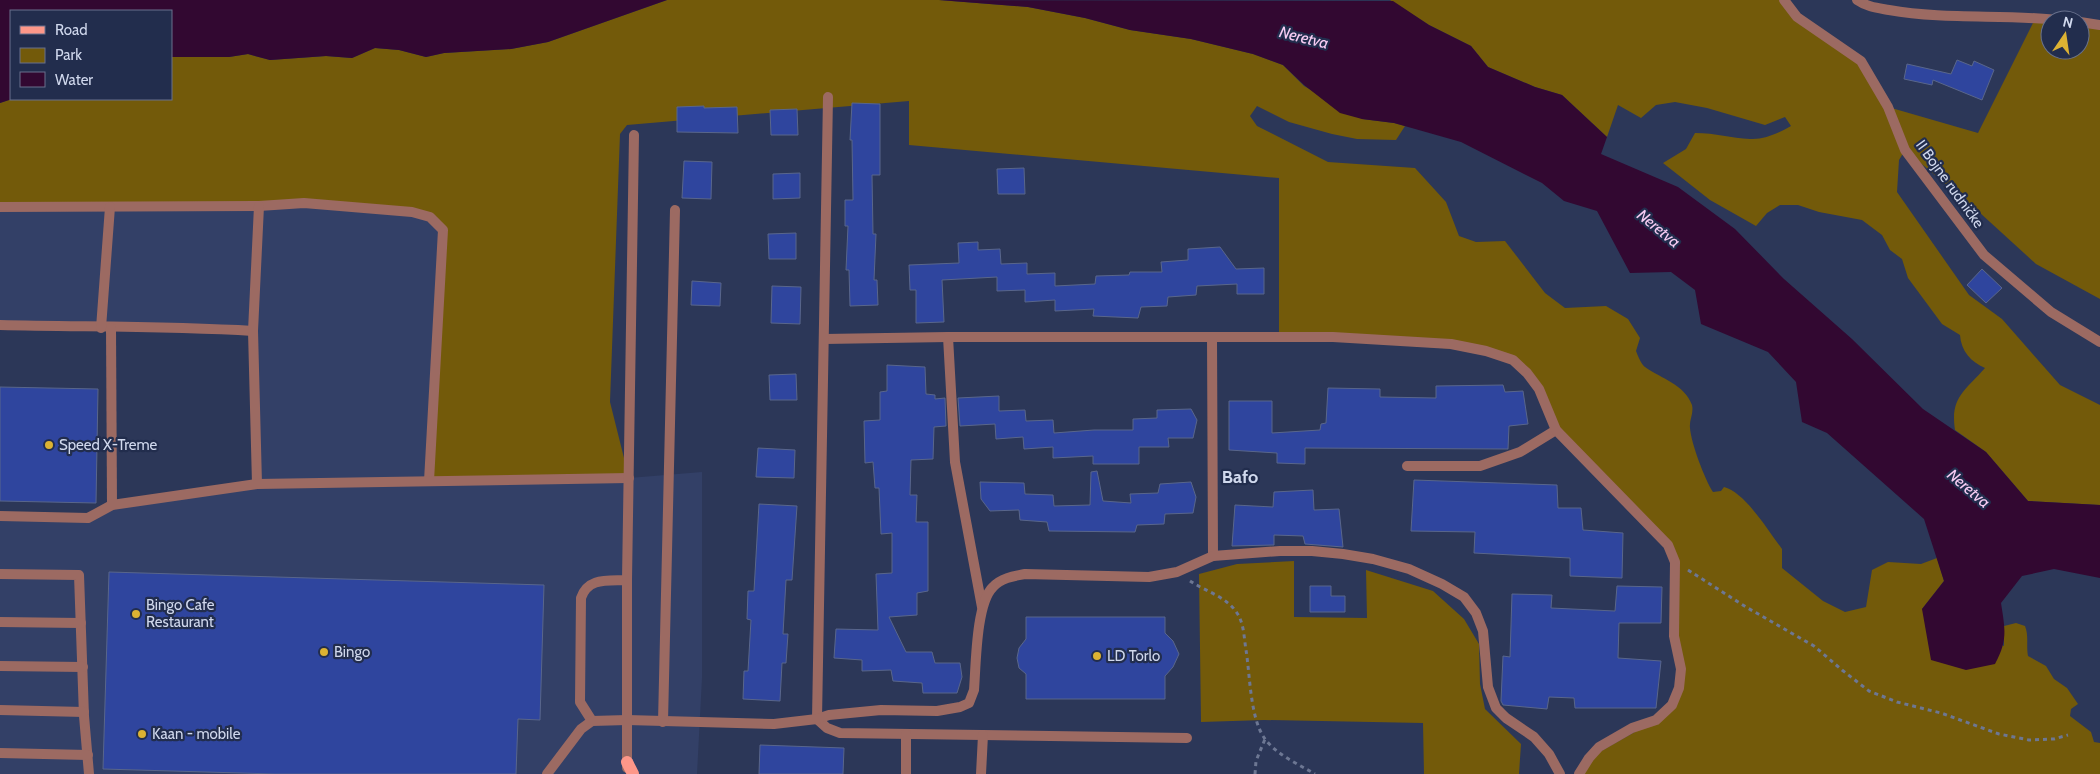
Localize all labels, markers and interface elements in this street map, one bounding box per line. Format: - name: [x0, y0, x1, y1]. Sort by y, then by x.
- legend: [10, 10, 172, 100]
- north arrow: [2040, 10, 2090, 60]
- text: N: [2061, 12, 2075, 32]
- text: Road: [55, 21, 88, 39]
- water label: Neretva: [1277, 22, 1331, 53]
- text: Park: [55, 46, 82, 64]
- text: Water: [55, 71, 93, 89]
- street label: II Bojne rudničke: [1912, 137, 1988, 232]
- water label: Neretva: [1633, 205, 1684, 252]
- place label: Speed X-Treme: [59, 436, 158, 454]
- marker: Speed X-Treme: [43, 439, 55, 451]
- water label: Neretva: [1943, 465, 1994, 512]
- district label: Bafo: [1222, 466, 1258, 488]
- place label: Bingo Cafe Restaurant: [146, 596, 215, 631]
- marker: Bingo Cafe Restaurant: [130, 608, 142, 620]
- place label: Bingo: [334, 643, 370, 661]
- marker: Bingo: [318, 646, 330, 658]
- place label: LD Torlo: [1107, 647, 1160, 665]
- marker: LD Torlo: [1091, 650, 1103, 662]
- place label: Kaan - mobile: [152, 725, 241, 743]
- marker: Kaan - mobile: [136, 728, 148, 740]

